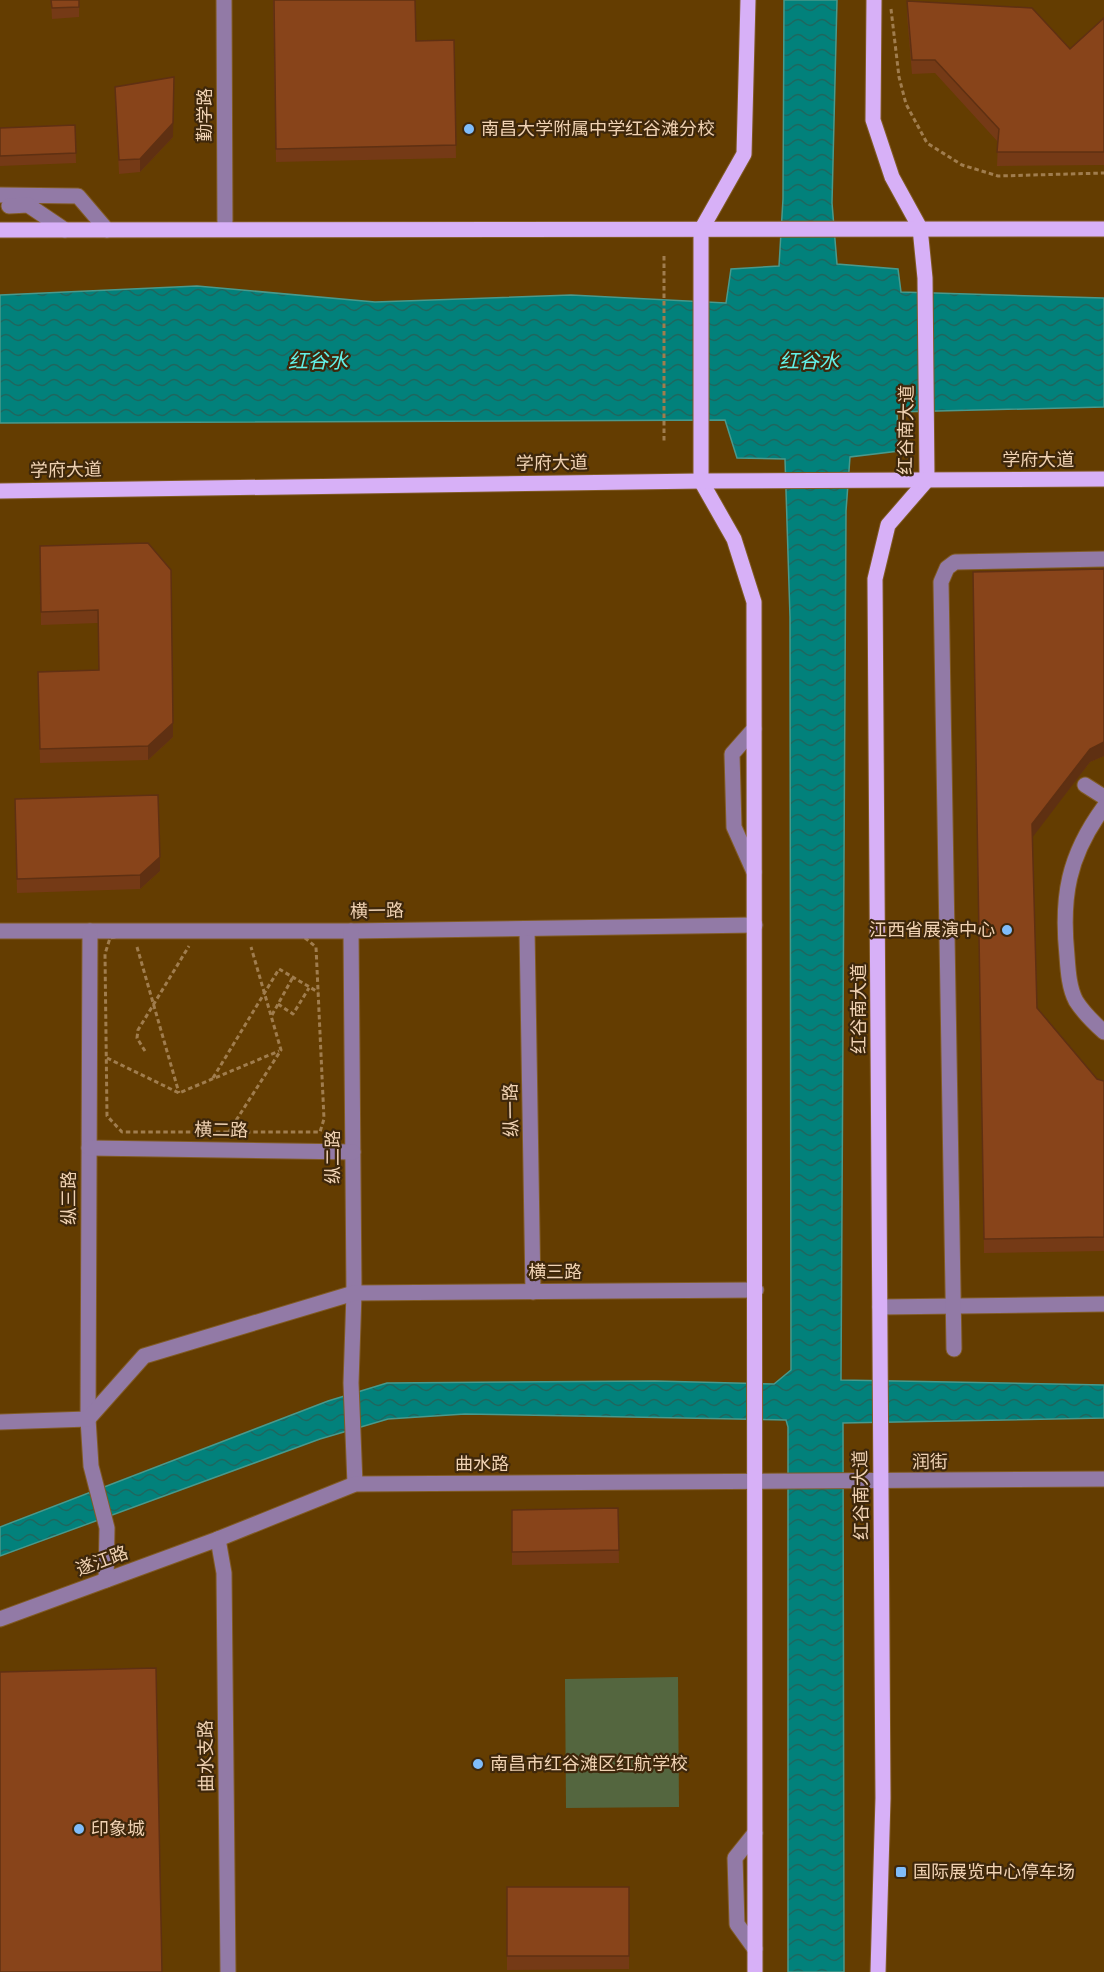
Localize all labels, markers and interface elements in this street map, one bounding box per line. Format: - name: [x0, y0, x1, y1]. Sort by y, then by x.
- street label: 勤学路: [194, 88, 215, 142]
- place label: 南昌大学附属中学红谷滩分校: [481, 118, 715, 139]
- marker: 南昌大学附属中学红谷滩分校: [462, 122, 476, 136]
- water label: 红谷水: [288, 349, 349, 373]
- water label: 红谷水: [779, 349, 840, 373]
- street label: 红谷南大道: [894, 385, 917, 475]
- street label: 学府大道: [1002, 449, 1074, 470]
- street label: 学府大道: [516, 451, 588, 474]
- street label: 学府大道: [30, 458, 102, 481]
- street label: 横一路: [350, 900, 404, 921]
- place label: 江西省展演中心: [869, 919, 995, 940]
- marker: 江西省展演中心: [1000, 923, 1014, 937]
- street label: 红谷南大道: [848, 964, 869, 1054]
- street label: 纵一路: [500, 1083, 521, 1137]
- street label: 横二路: [194, 1119, 248, 1140]
- street label: 纵二路: [322, 1130, 343, 1184]
- street label: 纵三路: [58, 1171, 79, 1225]
- street label: 横三路: [528, 1261, 582, 1282]
- street label: 红谷南大道: [849, 1450, 872, 1540]
- street label: 润街: [912, 1451, 948, 1472]
- street label: 曲水路: [455, 1453, 509, 1474]
- street label: 遂江路: [73, 1541, 131, 1580]
- street label: 曲水支路: [194, 1720, 217, 1792]
- place label: 南昌市红谷滩区红航学校: [490, 1753, 688, 1774]
- marker: 南昌市红谷滩区红航学校: [471, 1757, 485, 1771]
- place label: 印象城: [91, 1818, 145, 1839]
- marker: 印象城: [72, 1822, 86, 1836]
- place label: 国际展览中心停车场: [913, 1861, 1075, 1882]
- marker: 国际展览中心停车场: [894, 1865, 908, 1879]

